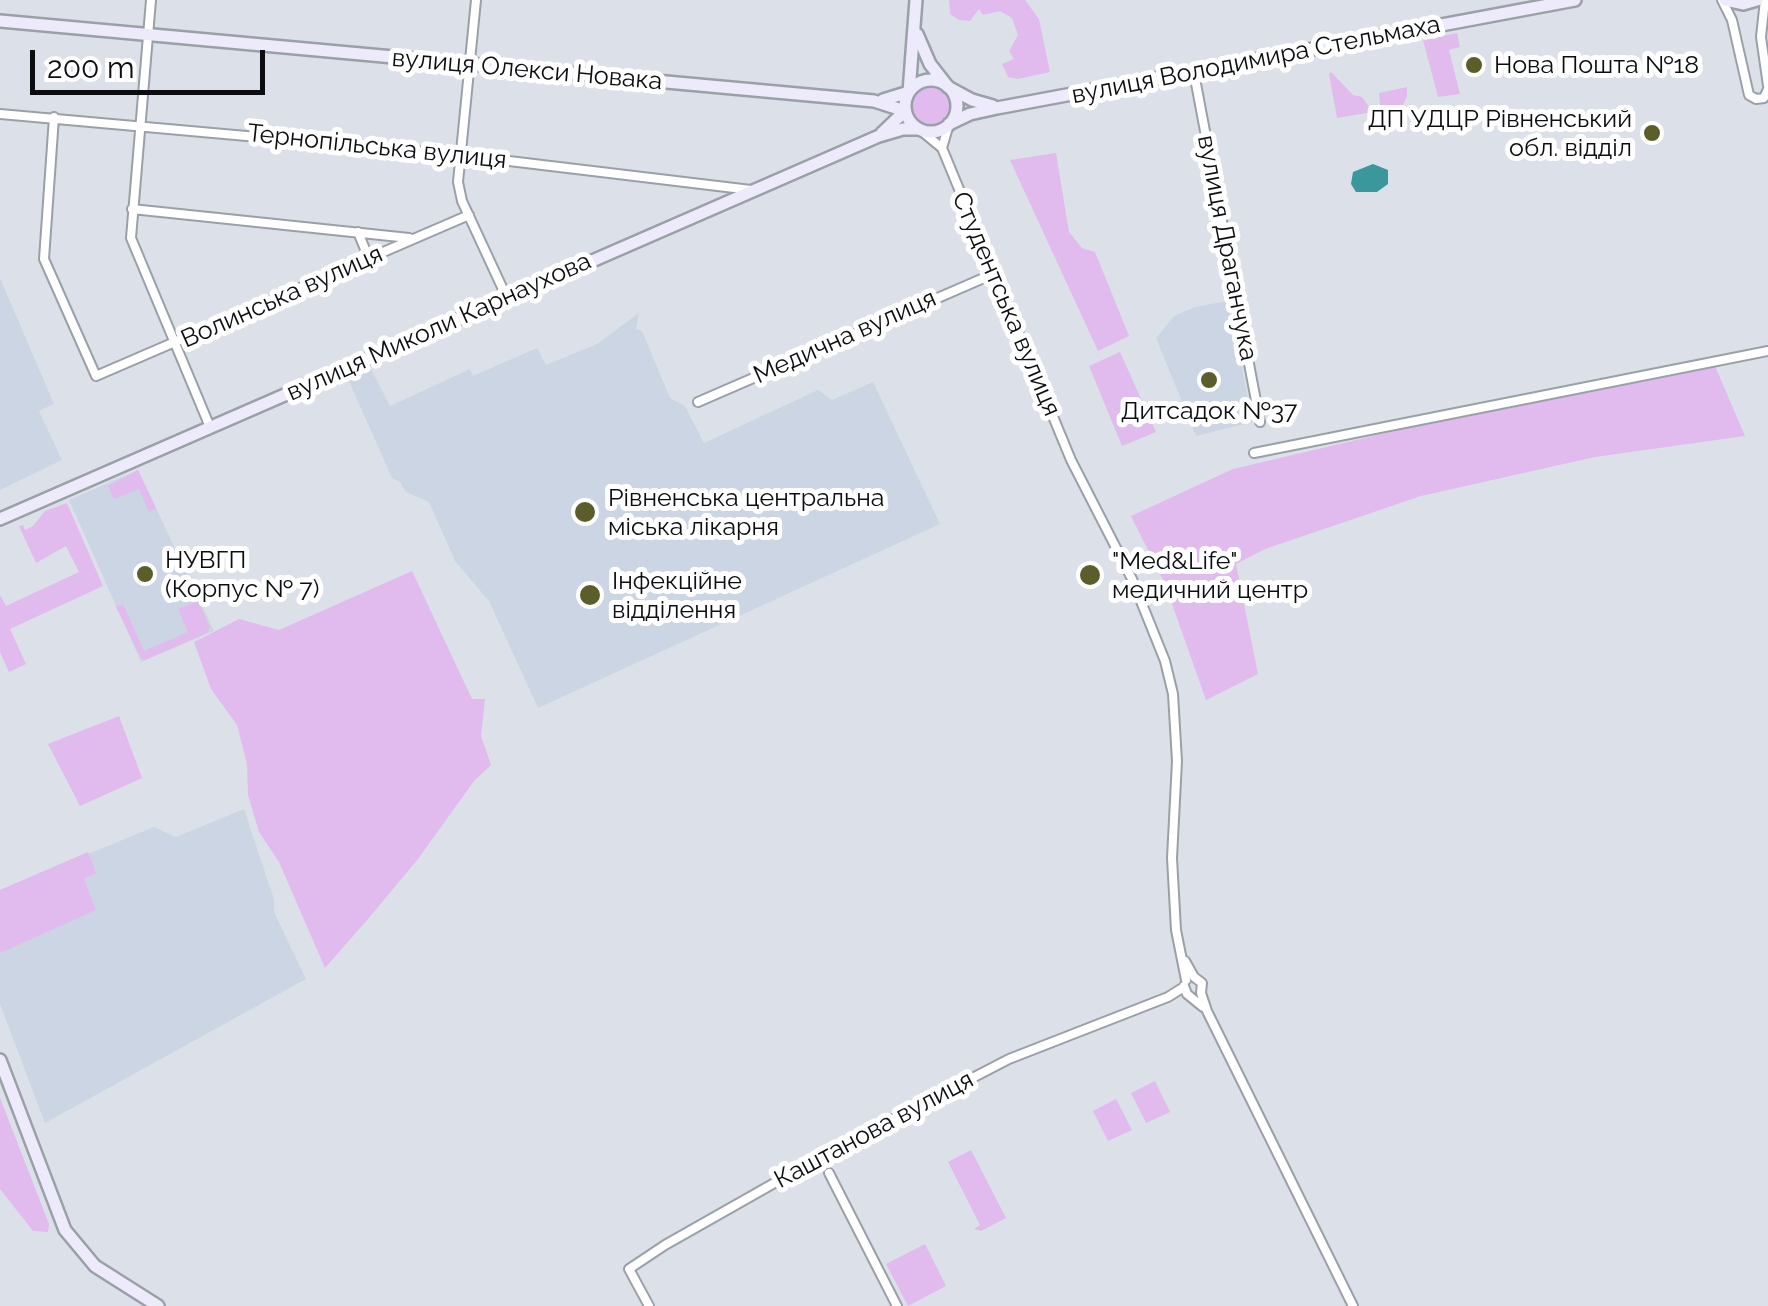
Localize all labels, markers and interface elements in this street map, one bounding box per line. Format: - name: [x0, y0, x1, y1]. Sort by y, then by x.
- street label: вулиця Володимира Стельмаха: [1069, 9, 1443, 111]
- scale bar: [35, 30, 270, 92]
- street label: вулиця Олекси Новака: [390, 43, 664, 97]
- text: 200 m: [47, 50, 135, 85]
- place label: Нова Пошта №18: [1494, 50, 1699, 80]
- marker: Нова Пошта №18: [1463, 54, 1485, 76]
- place label: ДП УДЦР Рівненський обл. відділ: [1368, 104, 1632, 163]
- street label: Тернопільська вулиця: [246, 118, 508, 176]
- marker: ДП УДЦР Рівненський обл. відділ: [1641, 122, 1663, 144]
- street label: вулиця Драганчука: [1190, 133, 1264, 363]
- street label: Студентська вулиця: [945, 187, 1067, 421]
- street label: Волинська вулиця: [177, 239, 387, 355]
- street label: вулиця Миколи Карнаухова: [282, 246, 596, 408]
- street label: Медична вулиця: [749, 283, 941, 391]
- marker: Дитсадок №37: [1198, 369, 1220, 391]
- place label: Дитсадок №37: [1121, 396, 1297, 426]
- place label: Рівненська центральна міська лікарня: [608, 483, 884, 542]
- marker: Рівненська центральна міська лікарня: [572, 499, 598, 525]
- place label: НУВГП (Корпус № 7): [165, 545, 319, 604]
- place label: "Med&Life" медичний центр: [1112, 546, 1308, 605]
- marker: "Med&Life" медичний центр: [1077, 562, 1103, 588]
- marker: НУВГП (Корпус № 7): [134, 563, 156, 585]
- place label: Інфекційне відділення: [612, 566, 742, 625]
- marker: Інфекційне відділення: [577, 582, 603, 608]
- street label: Каштанова вулиця: [769, 1065, 979, 1195]

